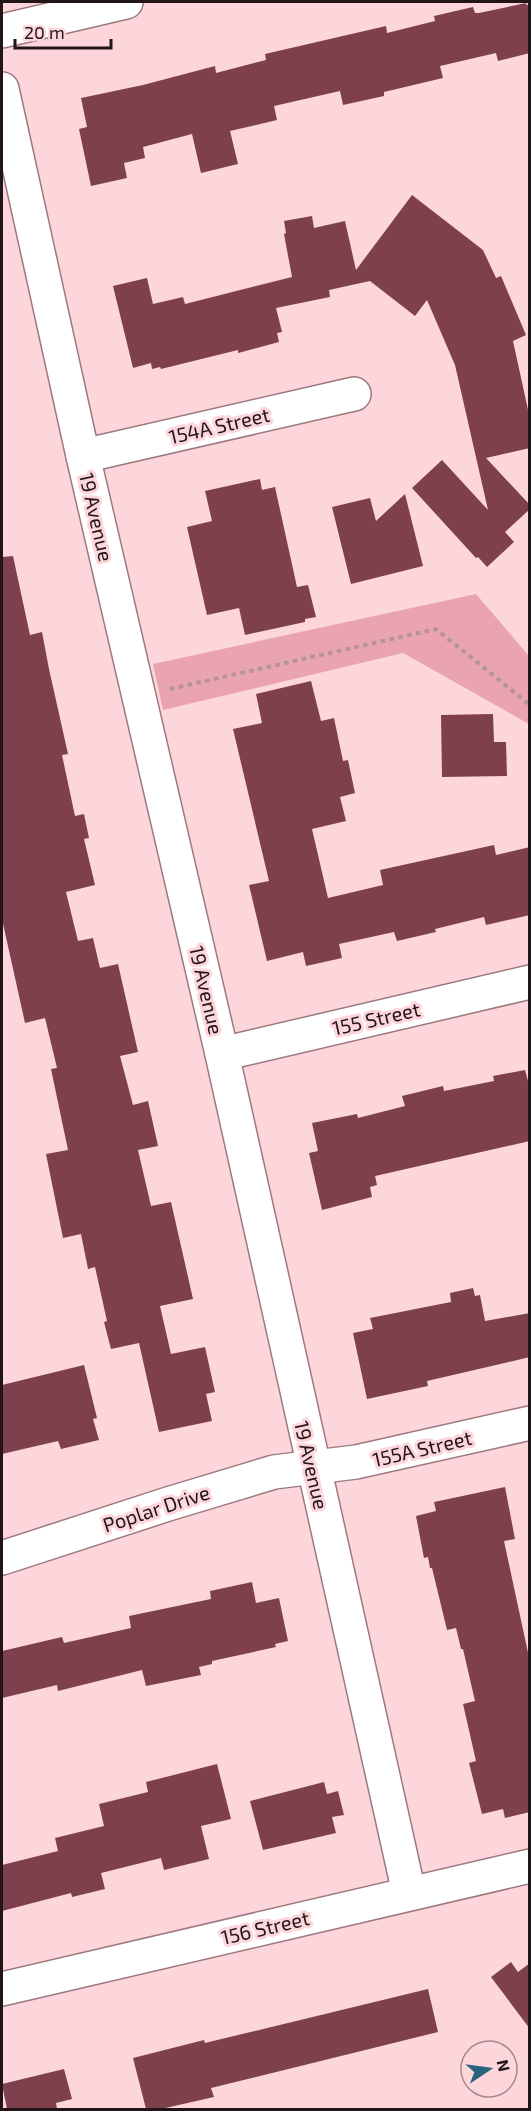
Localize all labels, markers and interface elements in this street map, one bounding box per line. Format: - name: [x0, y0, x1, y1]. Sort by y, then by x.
- scale bar: [15, 12, 111, 50]
- text: 20 m: [24, 21, 65, 43]
- street label: 154A Street: [166, 402, 272, 448]
- street label: 19 Avenue: [75, 470, 119, 564]
- street label: 19 Avenue: [185, 943, 229, 1037]
- street label: 155 Street: [330, 996, 423, 1040]
- street label: 19 Avenue: [290, 1418, 334, 1512]
- street label: 155A Street: [370, 1425, 474, 1471]
- street label: Poplar Drive: [99, 1479, 213, 1537]
- street label: 156 Street: [218, 1905, 312, 1949]
- north arrow: [459, 2039, 519, 2099]
- text: N: [494, 2058, 515, 2073]

